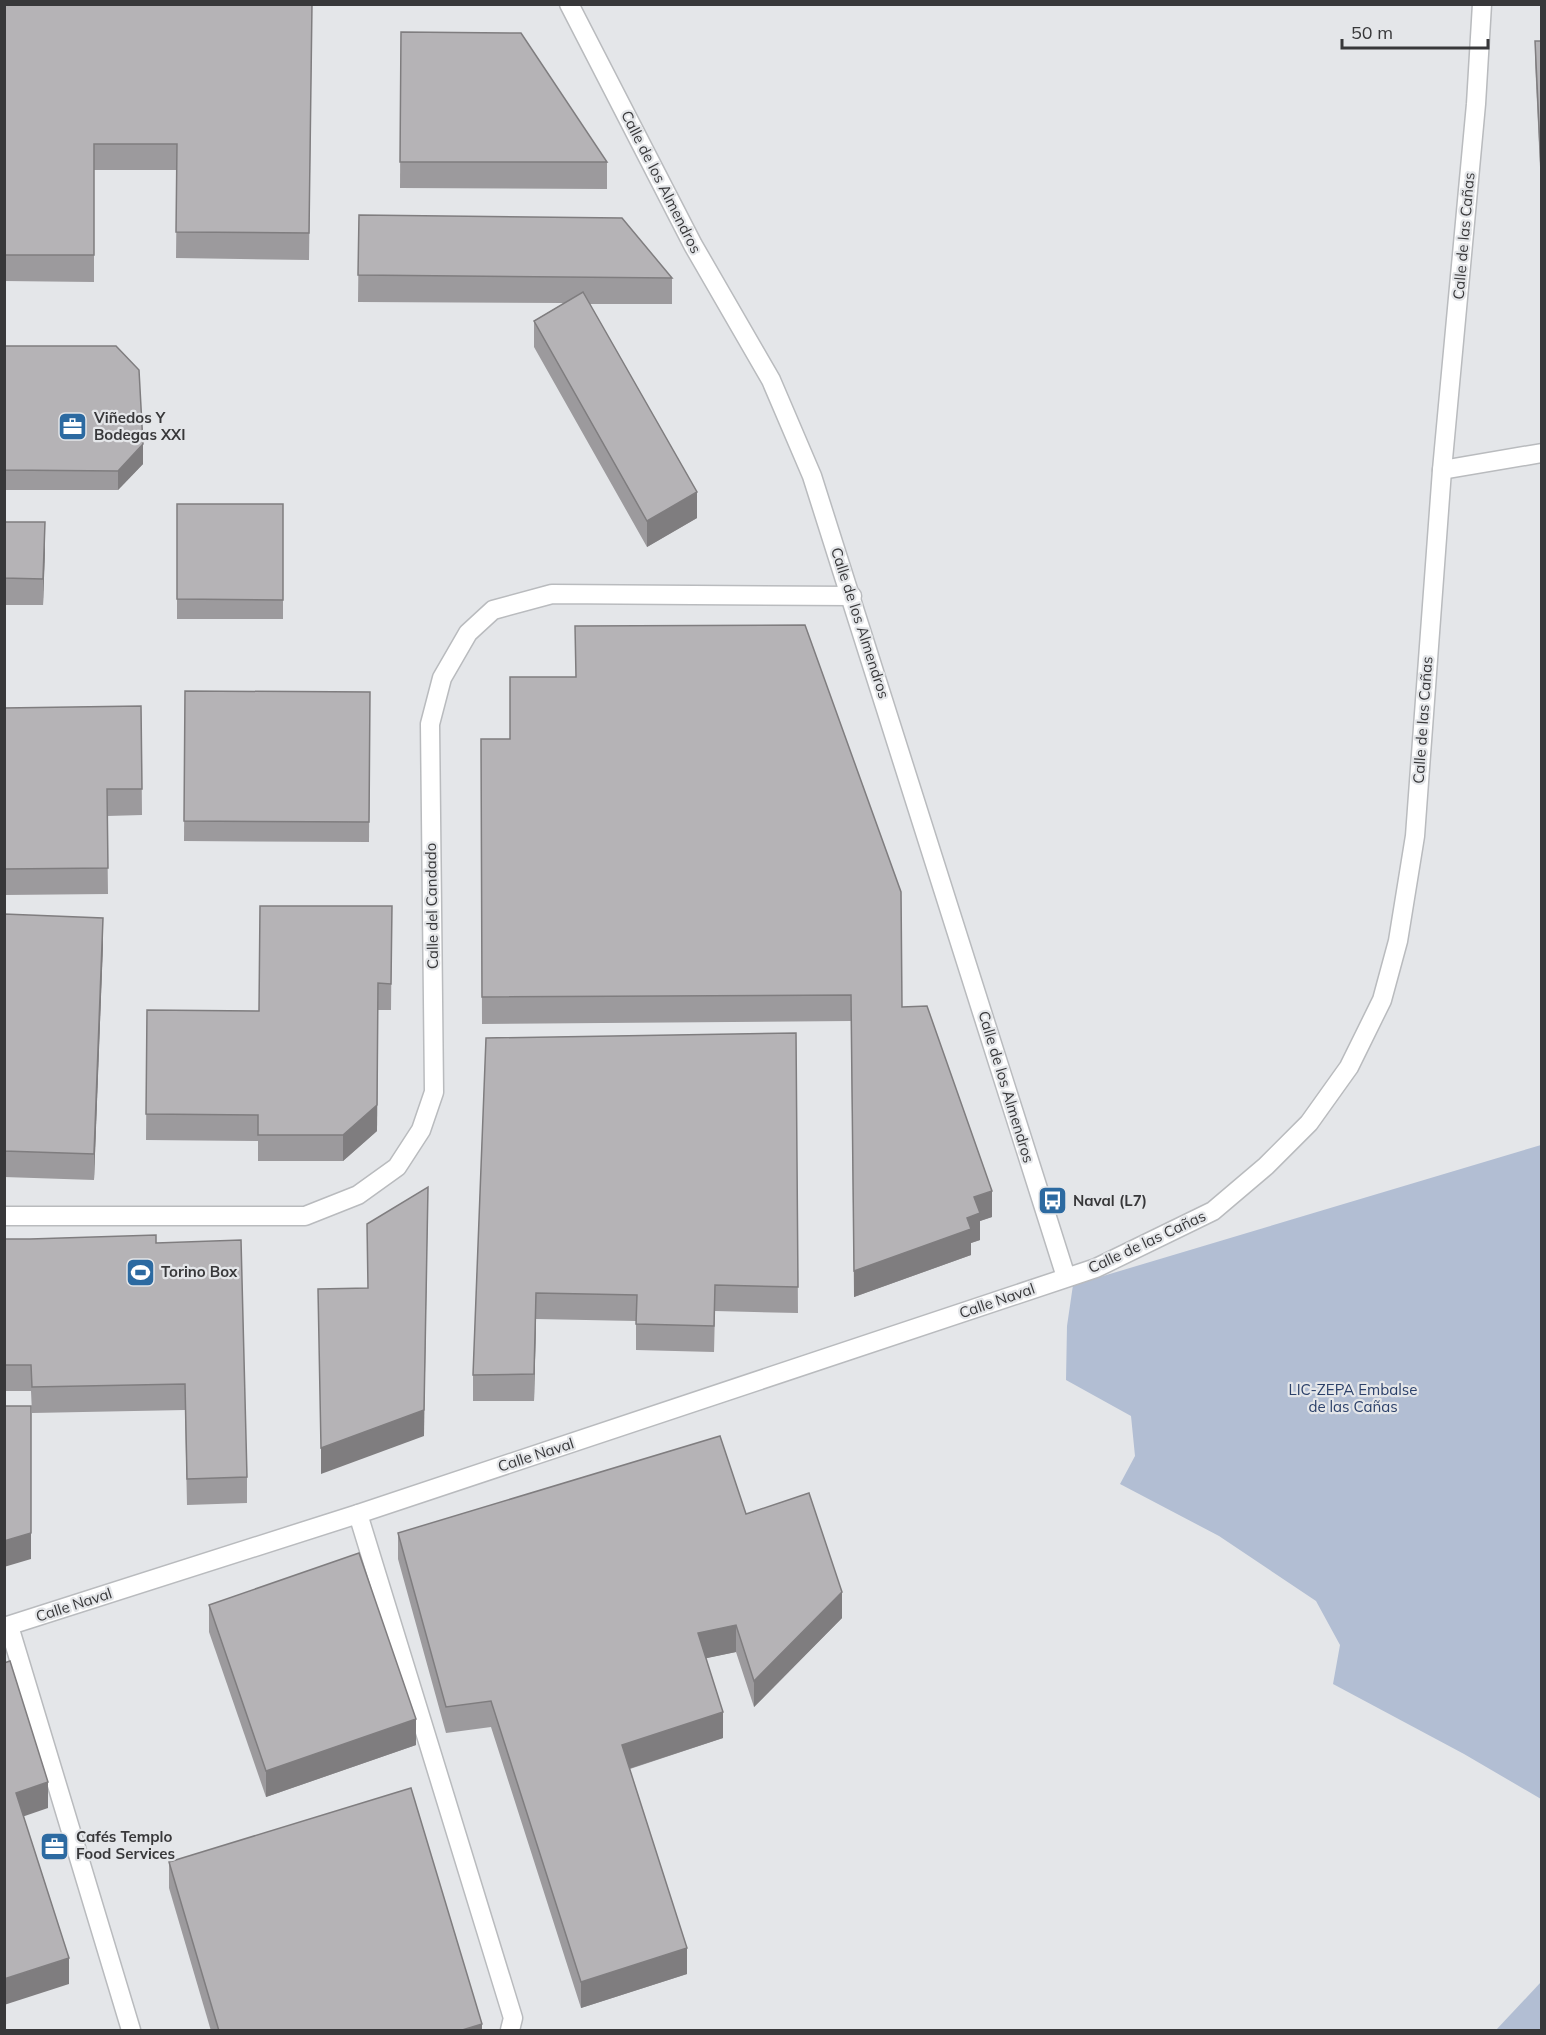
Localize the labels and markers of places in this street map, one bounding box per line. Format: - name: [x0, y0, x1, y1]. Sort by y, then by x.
- place label: Viñedos Y Bodegas XXI: [93, 408, 185, 444]
- office icon: Viñedos Y Bodegas XXI: [57, 411, 89, 443]
- bus stop icon: Naval (L7): [1036, 1185, 1068, 1217]
- place label: Naval (L7): [1073, 1191, 1147, 1210]
- sports icon: Torino Box: [124, 1256, 156, 1288]
- place label: Torino Box: [161, 1262, 238, 1281]
- place label: Cafés Templo Food Services: [76, 1827, 175, 1863]
- office icon: Cafés Templo Food Services: [39, 1830, 71, 1862]

